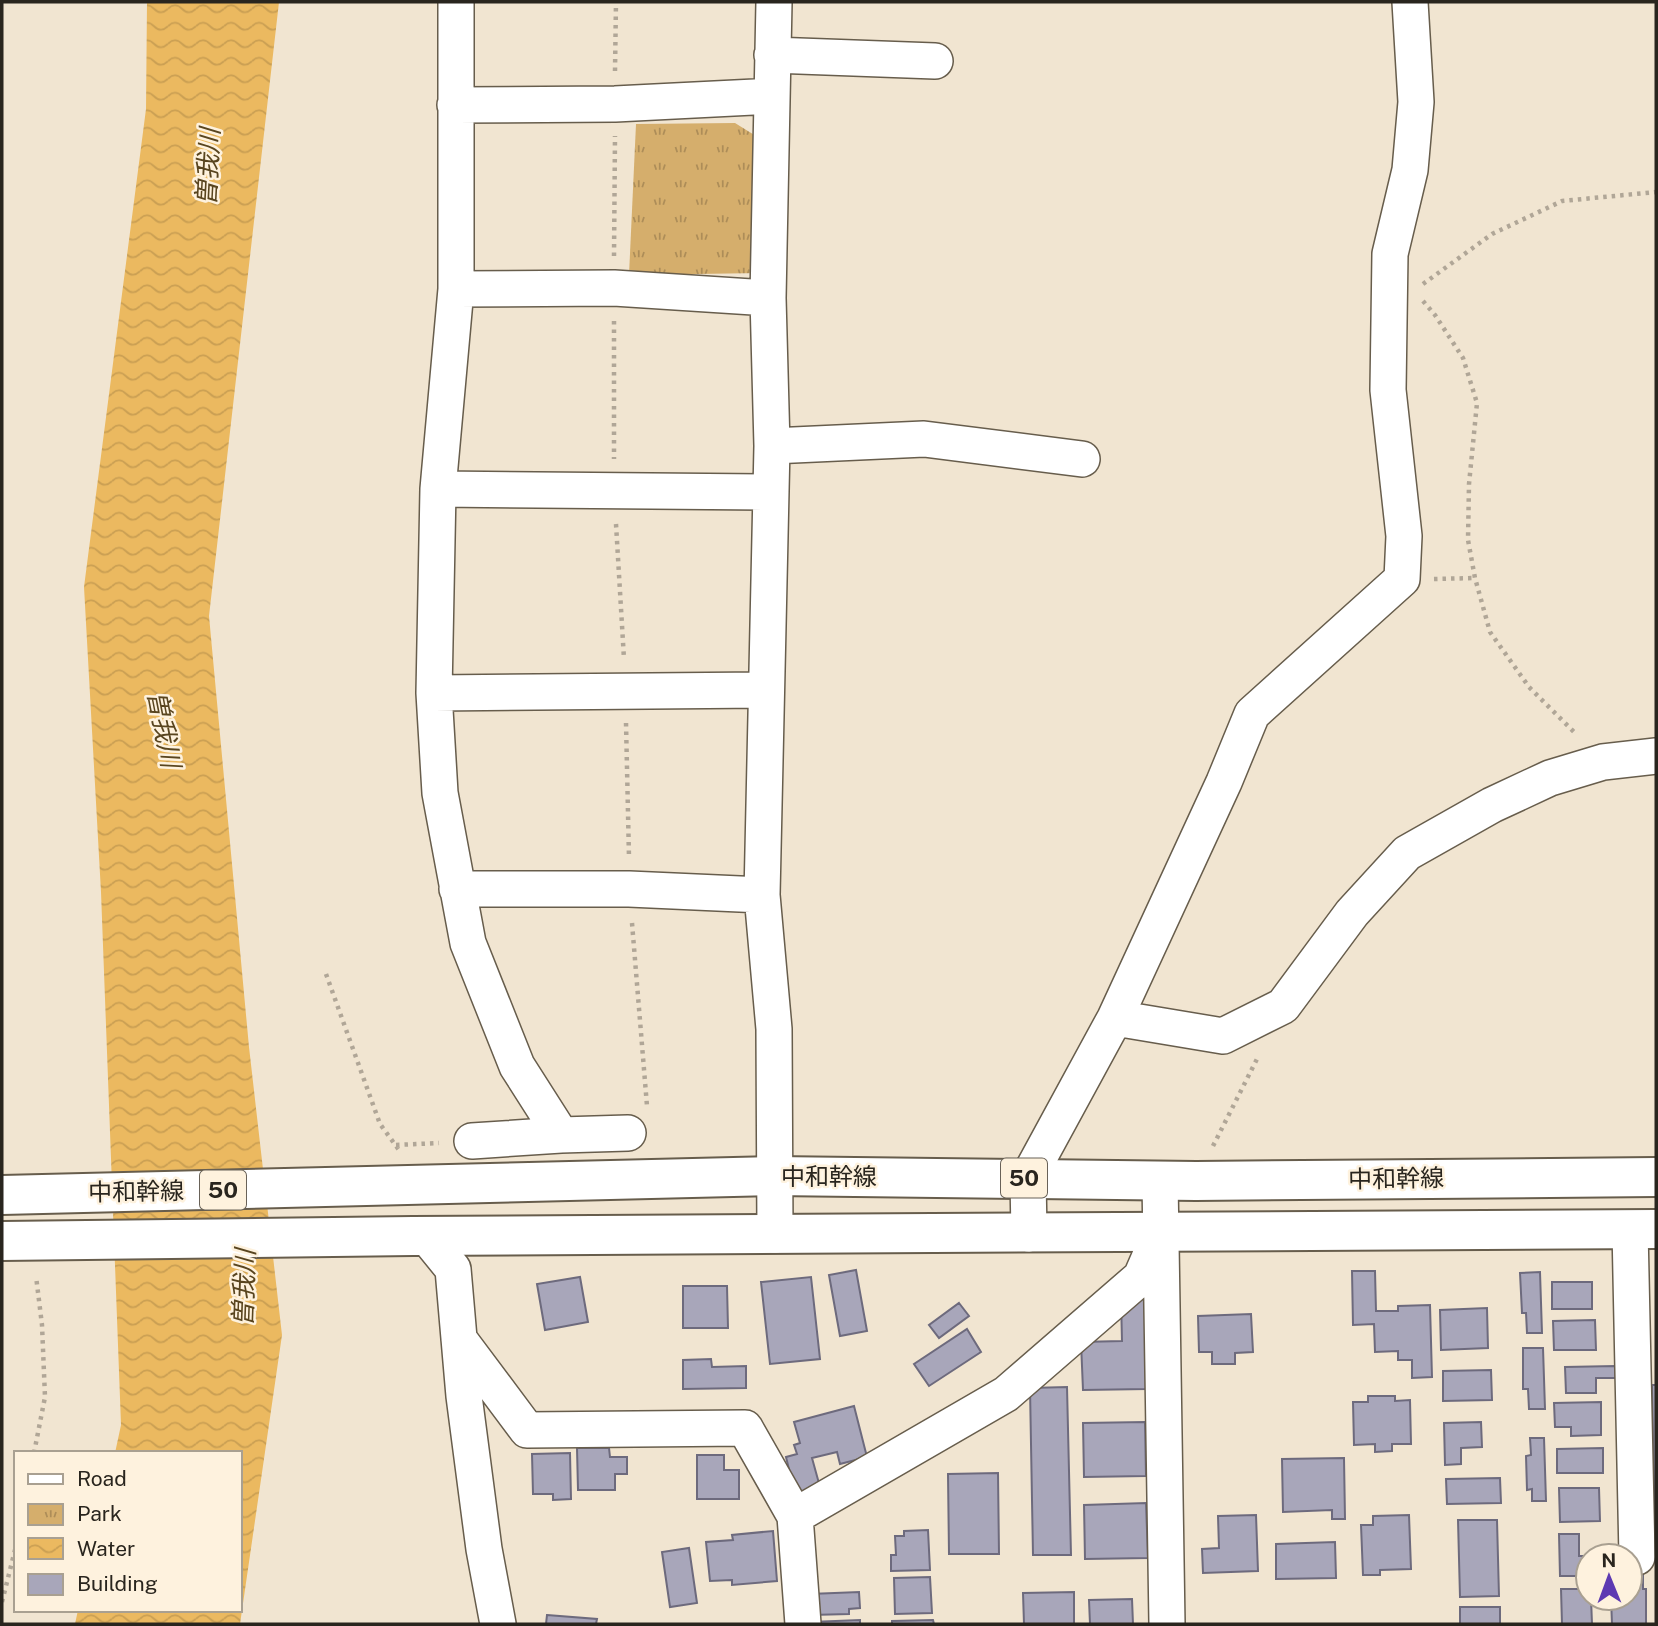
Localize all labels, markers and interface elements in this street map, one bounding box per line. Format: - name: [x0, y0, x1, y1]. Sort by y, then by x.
- water label: 曽我川: [190, 124, 225, 207]
- water label: 曽我川: [142, 688, 188, 773]
- road number: 50: [1001, 1158, 1047, 1198]
- street label: 中和幹線: [781, 1162, 877, 1190]
- street label: 中和幹線: [1348, 1163, 1444, 1193]
- road number: 50: [200, 1170, 246, 1210]
- street label: 中和幹線: [88, 1176, 184, 1206]
- water label: 曽我川: [227, 1245, 260, 1328]
- legend: [14, 1451, 242, 1612]
- text: Road: [77, 1466, 127, 1491]
- text: Park: [77, 1501, 122, 1526]
- text: Water: [77, 1536, 135, 1561]
- north arrow: [1574, 1542, 1644, 1612]
- text: N: [1601, 1549, 1616, 1571]
- text: Building: [77, 1571, 158, 1596]

